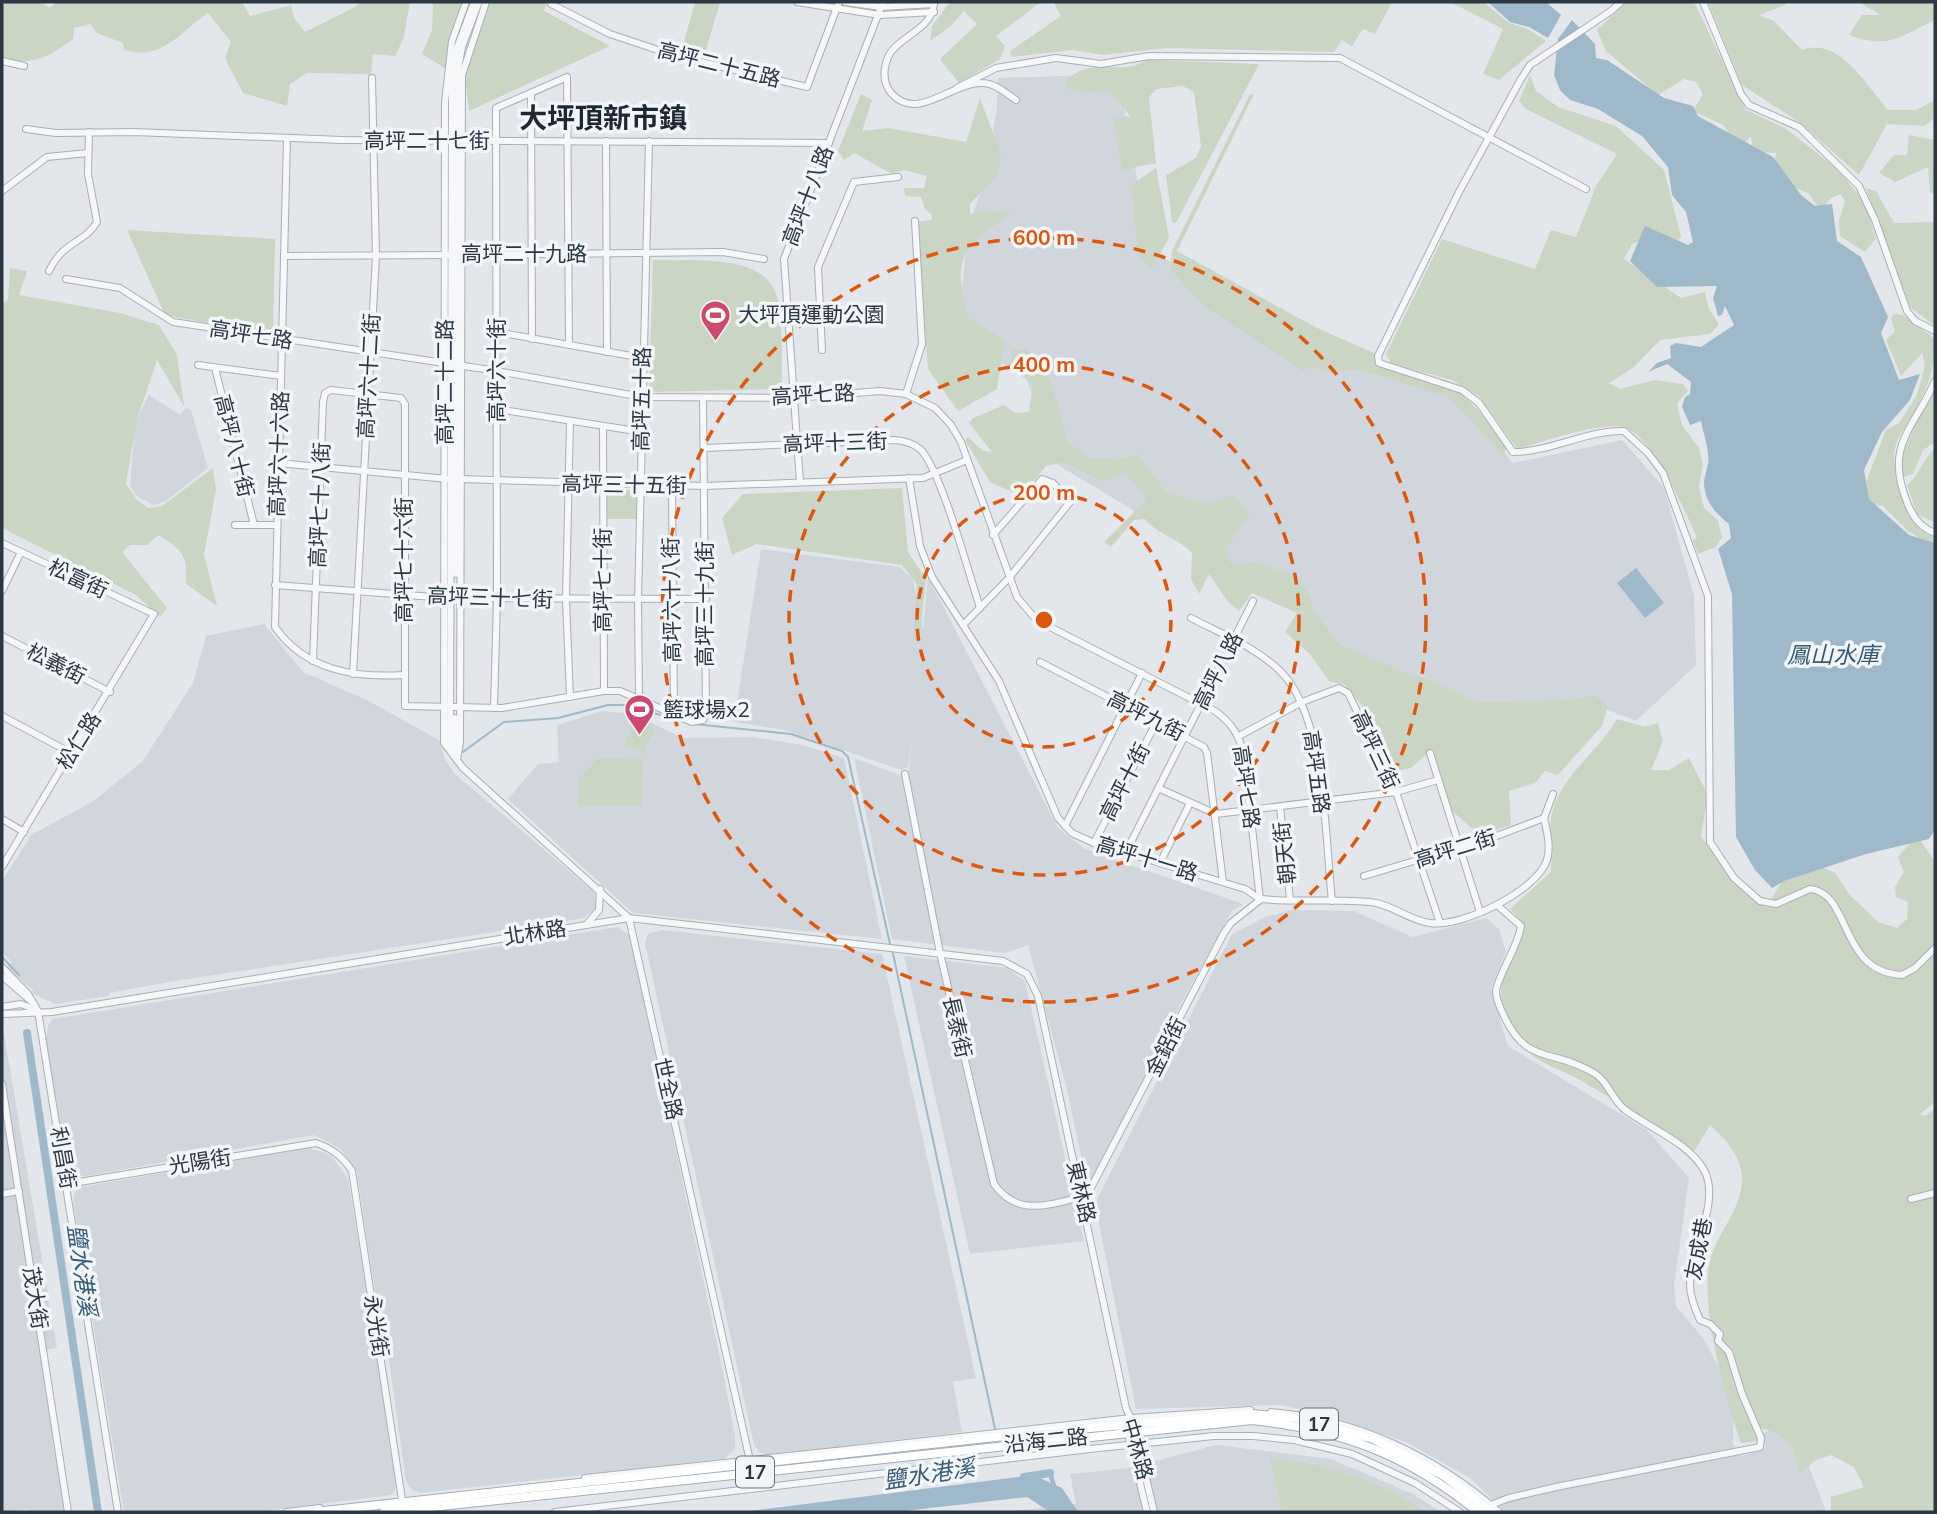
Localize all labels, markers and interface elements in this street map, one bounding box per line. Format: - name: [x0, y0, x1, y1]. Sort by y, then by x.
- street label: 高坪二十五路: [655, 36, 784, 92]
- district label: 大坪頂新市鎮: [519, 100, 687, 135]
- street label: 高坪二十七街: [364, 127, 490, 153]
- street label: 高坪十八路: [776, 142, 838, 249]
- text: 600 m: [1013, 224, 1075, 250]
- street label: 高坪二十九路: [461, 240, 587, 266]
- sports icon: 大坪頂運動公園: [698, 298, 732, 342]
- place label: 大坪頂運動公園: [738, 301, 885, 327]
- street label: 高坪六十二街: [352, 312, 384, 440]
- street label: 高坪七路: [208, 315, 295, 353]
- street label: 高坪六十街: [483, 318, 509, 423]
- street label: 高坪二十二路: [431, 319, 457, 445]
- street label: 高坪五十路: [627, 346, 655, 452]
- text: 400 m: [1013, 351, 1075, 377]
- street label: 高坪七路: [770, 379, 856, 409]
- street label: 高坪六十六路: [263, 391, 293, 517]
- street label: 高坪八十街: [210, 392, 260, 500]
- street label: 高坪十三街: [782, 427, 888, 457]
- street label: 高坪七十八街: [304, 442, 334, 568]
- street label: 高坪三十五街: [561, 470, 687, 498]
- text: 200 m: [1013, 479, 1075, 505]
- street label: 高坪七十六街: [390, 497, 416, 623]
- street label: 高坪七十街: [589, 528, 615, 633]
- street label: 高坪六十八街: [657, 537, 685, 663]
- street label: 高坪三十九街: [691, 541, 717, 667]
- street label: 松富街: [44, 553, 112, 603]
- street label: 高坪三十七街: [427, 582, 553, 612]
- centre of rings: [1032, 608, 1056, 632]
- street label: 高坪八路: [1186, 627, 1248, 714]
- street label: 松義街: [22, 637, 90, 689]
- water label: 鳳山水庫: [1787, 640, 1883, 669]
- street label: 高坪九街: [1103, 684, 1190, 746]
- sports icon: 籃球場x2: [623, 693, 657, 737]
- place label: 籃球場x2: [663, 696, 750, 722]
- street label: 高坪三街: [1346, 706, 1405, 793]
- street label: 松仁路: [50, 707, 106, 774]
- street label: 高坪五路: [1298, 728, 1336, 815]
- street label: 高坪十街: [1093, 738, 1155, 825]
- street label: 高坪七路: [1228, 743, 1266, 830]
- street label: 朝天街: [1268, 820, 1300, 886]
- street label: 高坪二街: [1411, 823, 1499, 873]
- street label: 高坪十一路: [1093, 830, 1201, 886]
- street label: 北林路: [502, 914, 568, 950]
- street label: 長泰街: [938, 993, 978, 1060]
- street label: 金鋁街: [1139, 1013, 1191, 1081]
- street label: 世全路: [649, 1055, 689, 1122]
- street label: 利昌街: [46, 1125, 82, 1191]
- street label: 光陽街: [167, 1143, 233, 1179]
- street label: 東林路: [1062, 1158, 1102, 1225]
- street label: 友成巷: [1679, 1215, 1717, 1282]
- water label: 鹽水港溪: [62, 1222, 104, 1320]
- street label: 茂大街: [18, 1265, 54, 1331]
- street label: 永光街: [359, 1293, 395, 1359]
- road number: 17: [1300, 1408, 1338, 1440]
- street label: 中林路: [1117, 1415, 1159, 1483]
- street label: 沿海二路: [1003, 1423, 1089, 1457]
- water label: 鹽水港溪: [881, 1452, 980, 1495]
- road number: 17: [736, 1456, 774, 1488]

